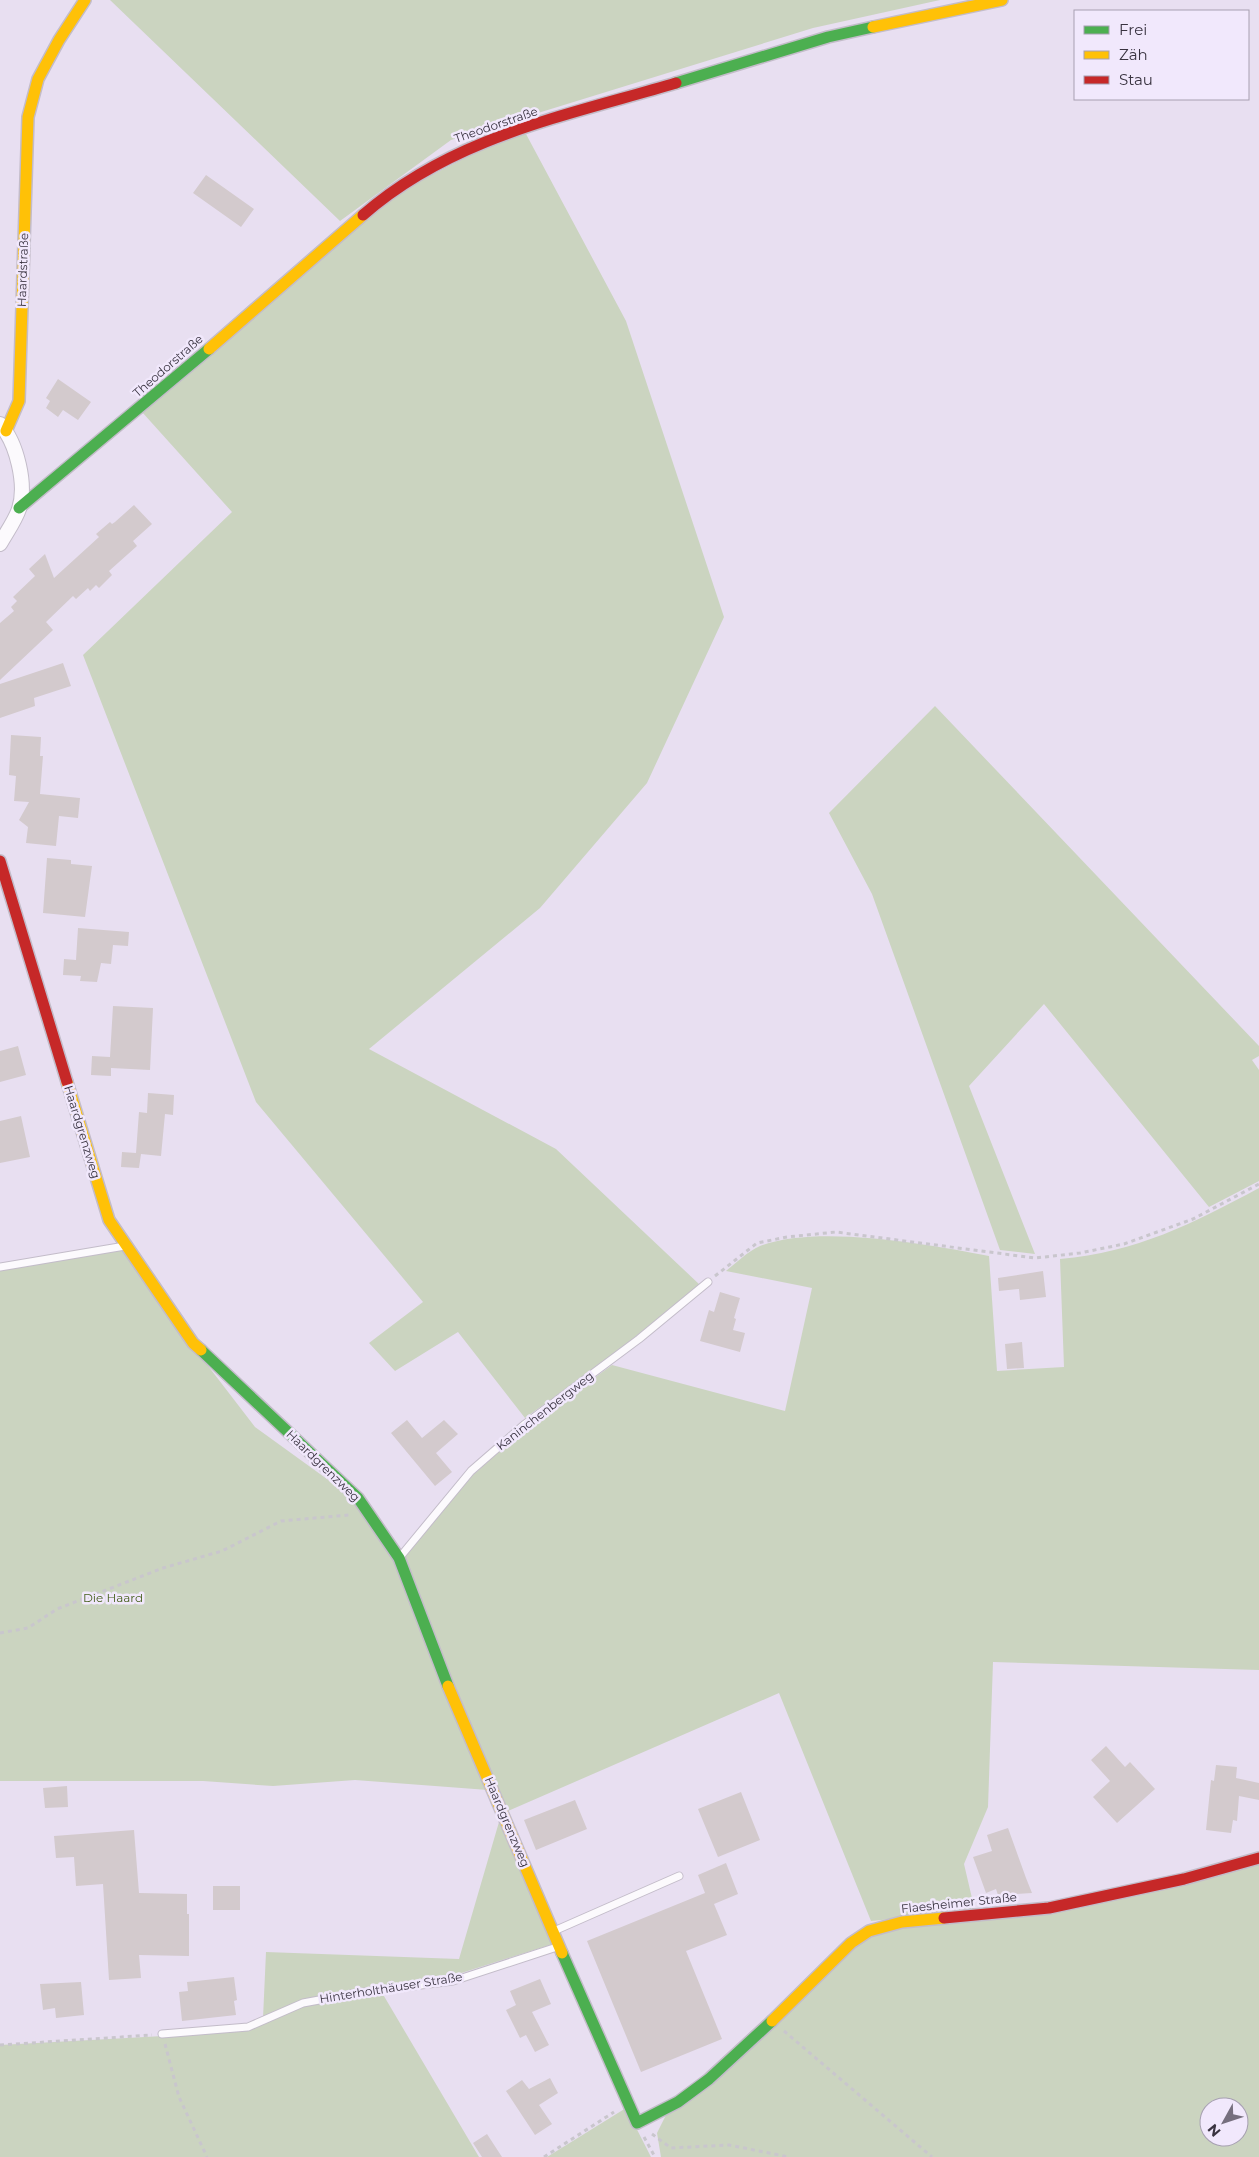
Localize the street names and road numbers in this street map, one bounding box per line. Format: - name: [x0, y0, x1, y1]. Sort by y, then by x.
- street label: Theodorstraße: [452, 103, 540, 146]
- street label: Haardstraße: [14, 233, 31, 307]
- street label: Theodorstraße: [130, 331, 206, 400]
- street label: Haardgrenzweg: [61, 1083, 104, 1180]
- street label: Kaninchenbergweg: [493, 1368, 596, 1453]
- street label: Haardgrenzweg: [283, 1427, 363, 1505]
- street label: Haardgrenzweg: [482, 1774, 533, 1869]
- street label: Flaesheimer Straße: [900, 1889, 1018, 1916]
- street label: Hinterholthäuser Straße: [318, 1969, 463, 2006]

